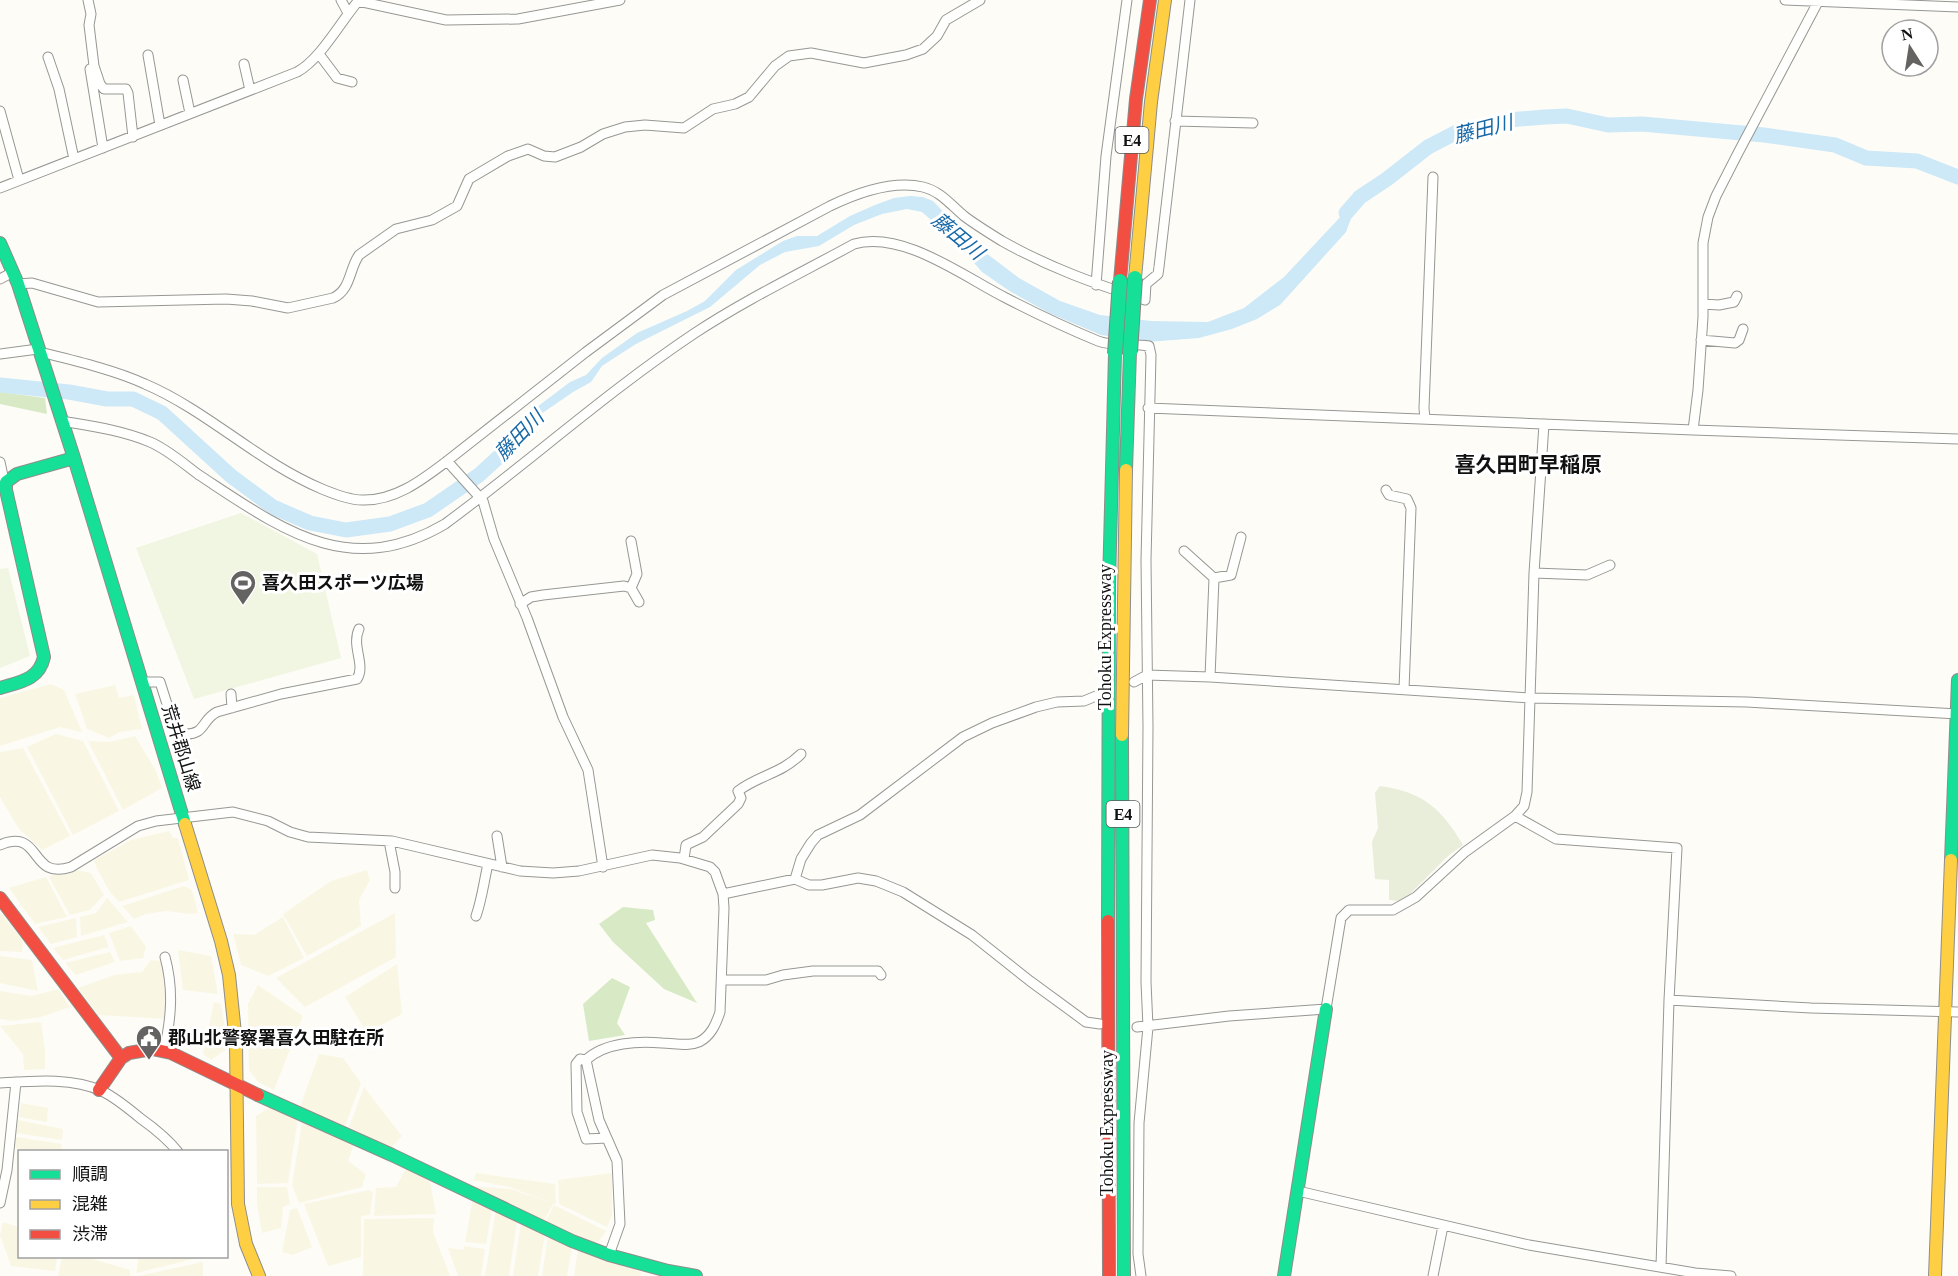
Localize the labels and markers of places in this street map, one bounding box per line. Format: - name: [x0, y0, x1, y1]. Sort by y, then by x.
- sports icon: 喜久田スポーツ広場: [228, 568, 258, 606]
- place label: 喜久田スポーツ広場: [262, 573, 424, 593]
- public building icon: 郡山北警察署喜久田駐在所: [134, 1023, 164, 1061]
- place label: 郡山北警察署喜久田駐在所: [168, 1028, 384, 1048]

